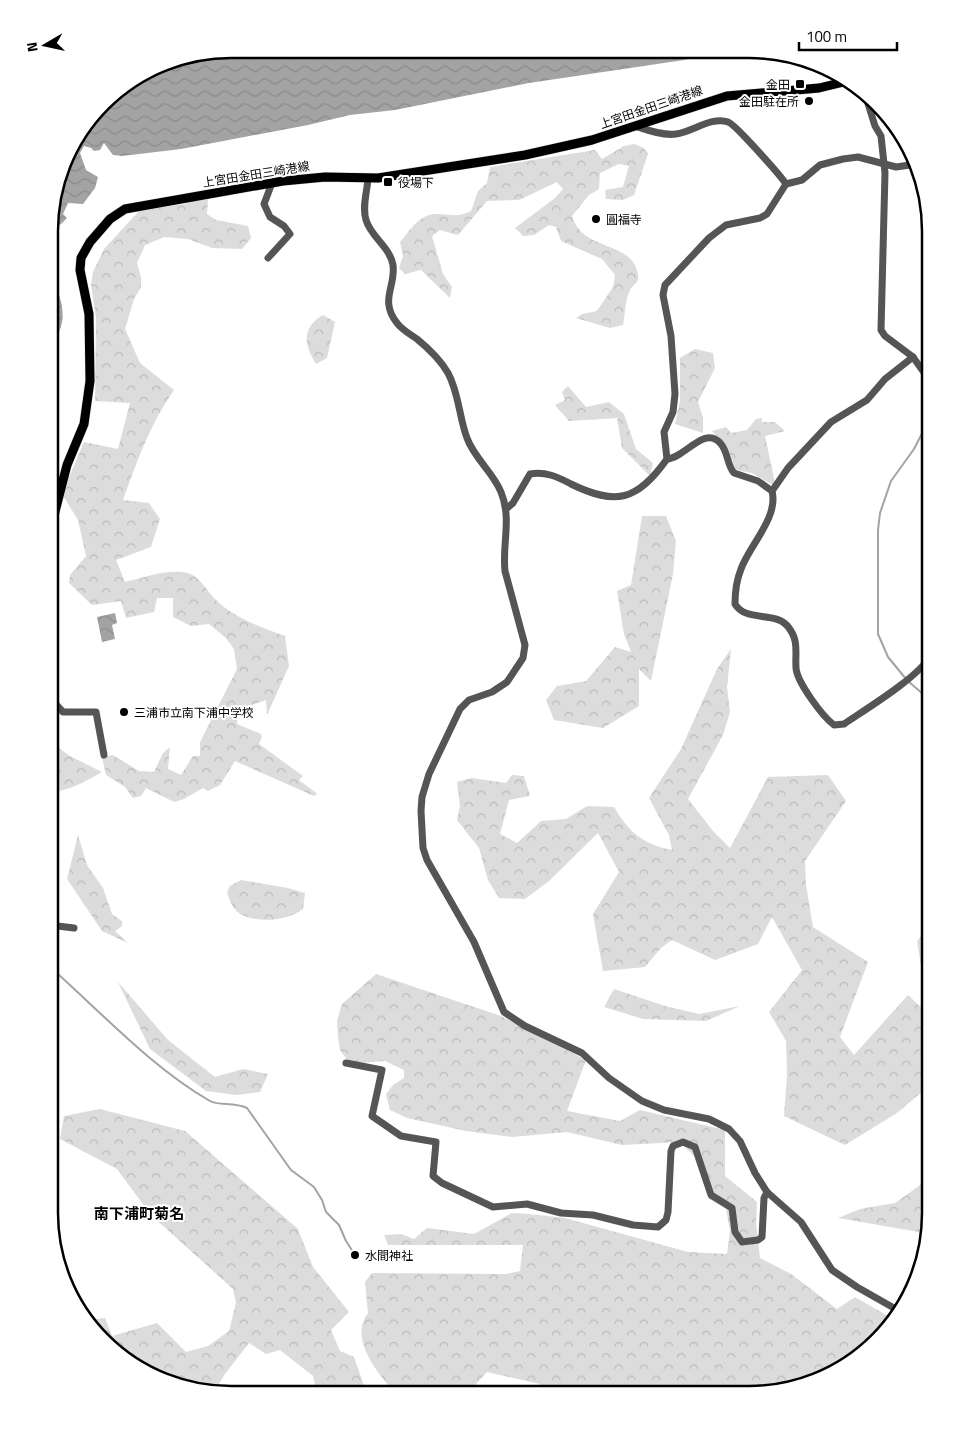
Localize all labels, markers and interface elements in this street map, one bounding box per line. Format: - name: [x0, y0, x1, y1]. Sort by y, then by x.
- north arrow: [20, 20, 70, 70]
- scale bar: [799, 20, 896, 52]
- text: 100 m: [806, 25, 847, 48]
- text: N: [21, 41, 43, 54]
- place label: 金田: [766, 75, 790, 94]
- marker: 金田: [794, 78, 806, 90]
- street label: 上宮田金田三崎港線: [597, 80, 705, 134]
- place label: 金田駐在所: [739, 92, 799, 111]
- marker: 金田駐在所: [803, 95, 815, 107]
- street label: 上宮田金田三崎港線: [201, 156, 311, 192]
- place label: 役場下: [398, 173, 434, 192]
- marker: 役場下: [382, 176, 394, 188]
- place label: 圓福寺: [606, 210, 642, 229]
- marker: 圓福寺: [590, 213, 602, 225]
- place label: 三浦市立南下浦中学校: [134, 703, 254, 722]
- marker: 三浦市立南下浦中学校: [118, 706, 130, 718]
- district label: 南下浦町菊名: [94, 1202, 184, 1225]
- place label: 水間神社: [365, 1246, 413, 1265]
- marker: 水間神社: [349, 1249, 361, 1261]

